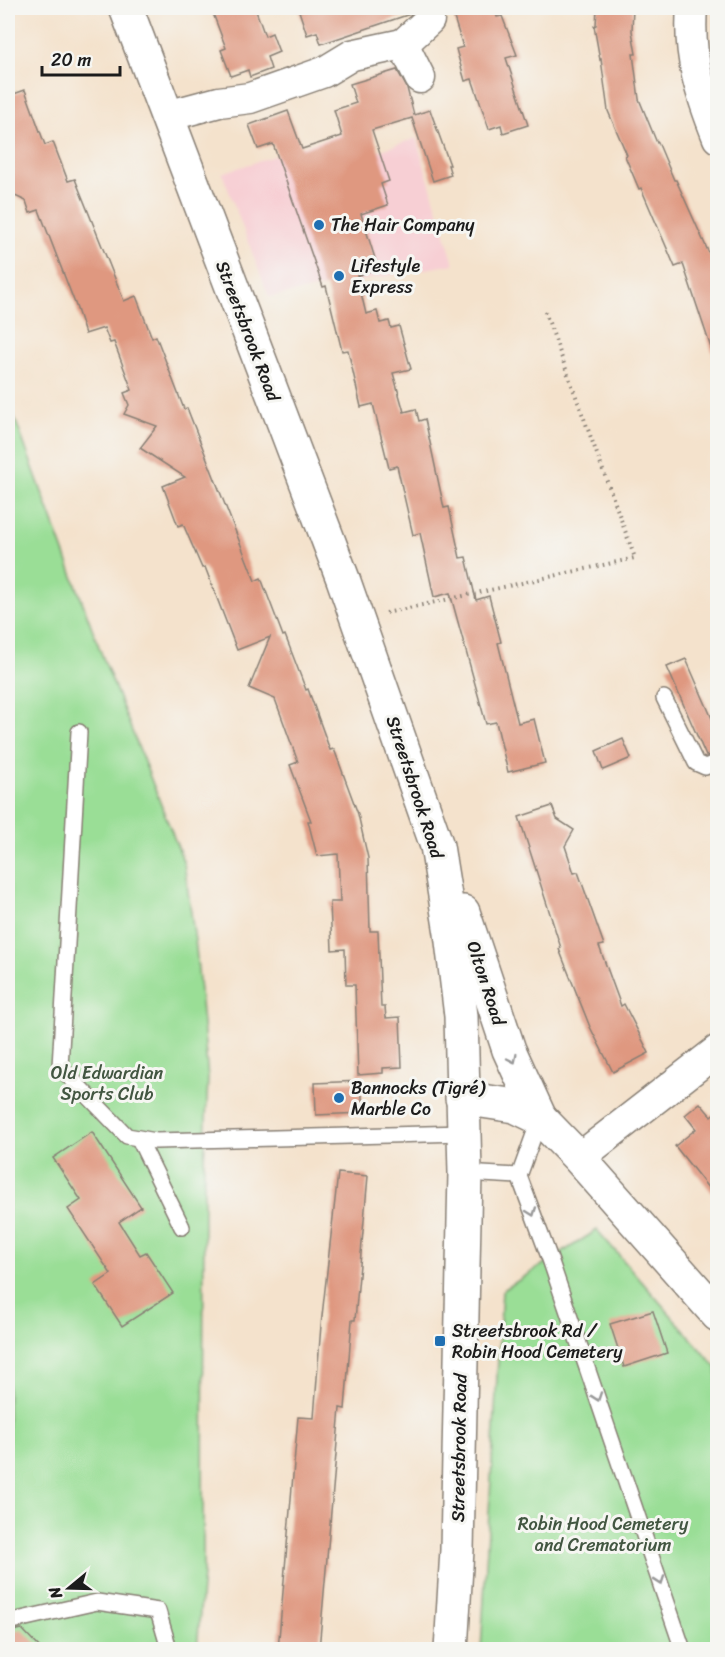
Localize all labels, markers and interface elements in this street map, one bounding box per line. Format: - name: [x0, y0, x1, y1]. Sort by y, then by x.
- scale bar: [42, 39, 120, 77]
- text: 20 m: [51, 44, 91, 76]
- place label: The Hair Company: [331, 209, 475, 241]
- marker: The Hair Company: [312, 218, 326, 232]
- place label: Lifestyle Express: [351, 250, 421, 303]
- street label: Streetsbrook Road: [206, 256, 290, 407]
- marker: Lifestyle Express: [332, 269, 346, 283]
- street label: Streetsbrook Road: [377, 711, 454, 864]
- street label: Olton Road: [457, 937, 515, 1031]
- one-way arrow: [506, 1053, 518, 1064]
- park label: Old Edwardian Sports Club: [51, 1057, 164, 1110]
- place label: Bannocks (Tigré) Marble Co: [351, 1072, 487, 1125]
- marker: Bannocks (Tigré) Marble Co: [332, 1091, 346, 1105]
- one-way arrow: [525, 1206, 538, 1217]
- place label: Streetsbrook Rd / Robin Hood Cemetery: [452, 1315, 623, 1368]
- marker: Streetsbrook Rd / Robin Hood Cemetery: [433, 1334, 447, 1348]
- street label: Streetsbrook Road: [442, 1372, 476, 1523]
- one-way arrow: [589, 1391, 602, 1401]
- park label: Robin Hood Cemetery and Crematorium: [518, 1508, 689, 1561]
- north arrow: [39, 1558, 99, 1618]
- one-way arrow: [652, 1575, 665, 1586]
- text: N: [39, 1582, 71, 1604]

